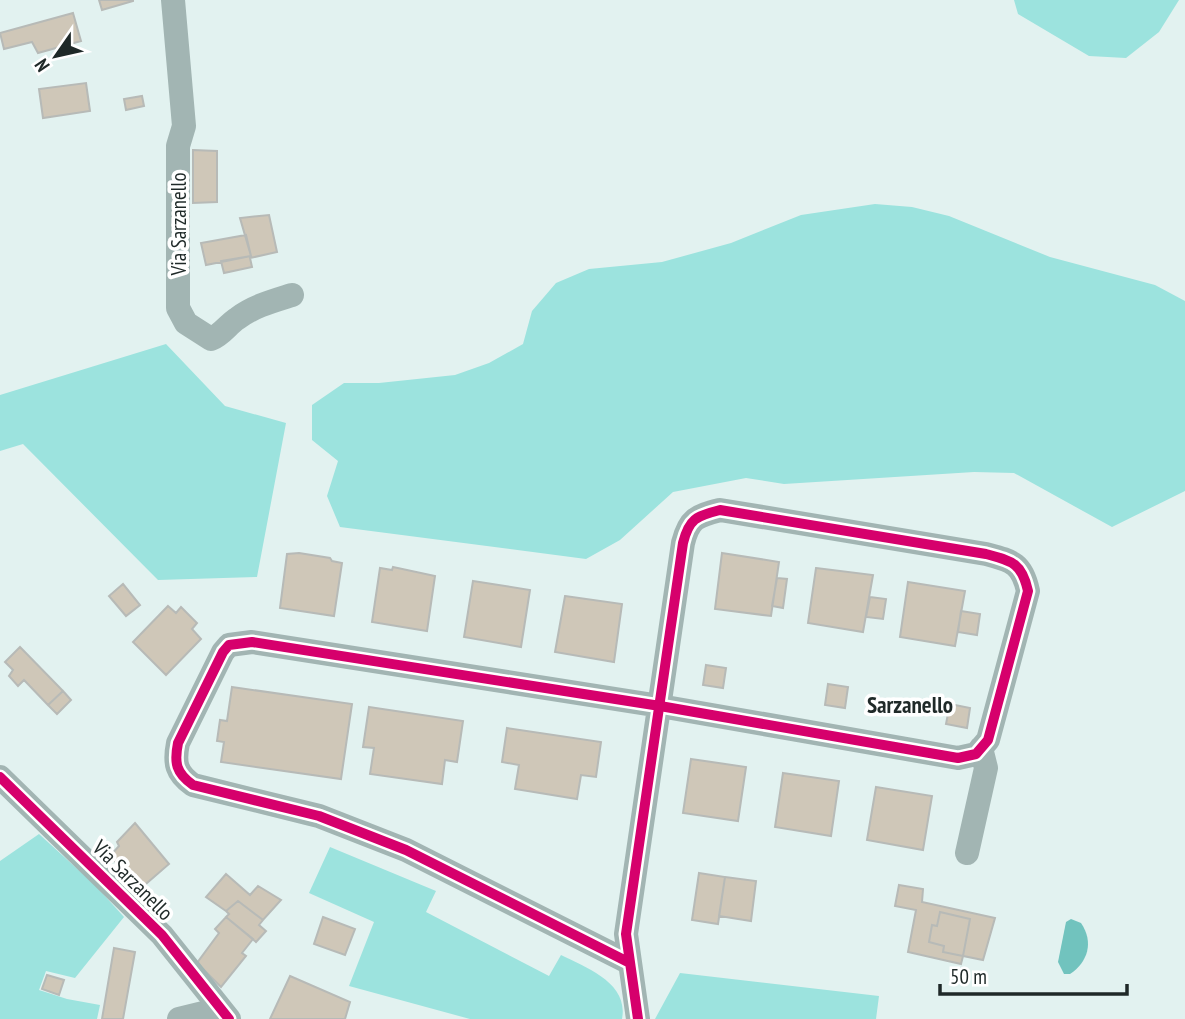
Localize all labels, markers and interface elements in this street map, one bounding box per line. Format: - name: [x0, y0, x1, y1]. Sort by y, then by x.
- north arrow: [21, 21, 91, 91]
- text: N: [29, 55, 55, 76]
- street label: Via Sarzanello: [165, 173, 192, 276]
- district label: Sarzanello: [867, 690, 953, 719]
- street label: Via Sarzanello: [86, 833, 179, 926]
- scale bar: [940, 953, 1127, 997]
- text: 50 m: [950, 963, 987, 990]

